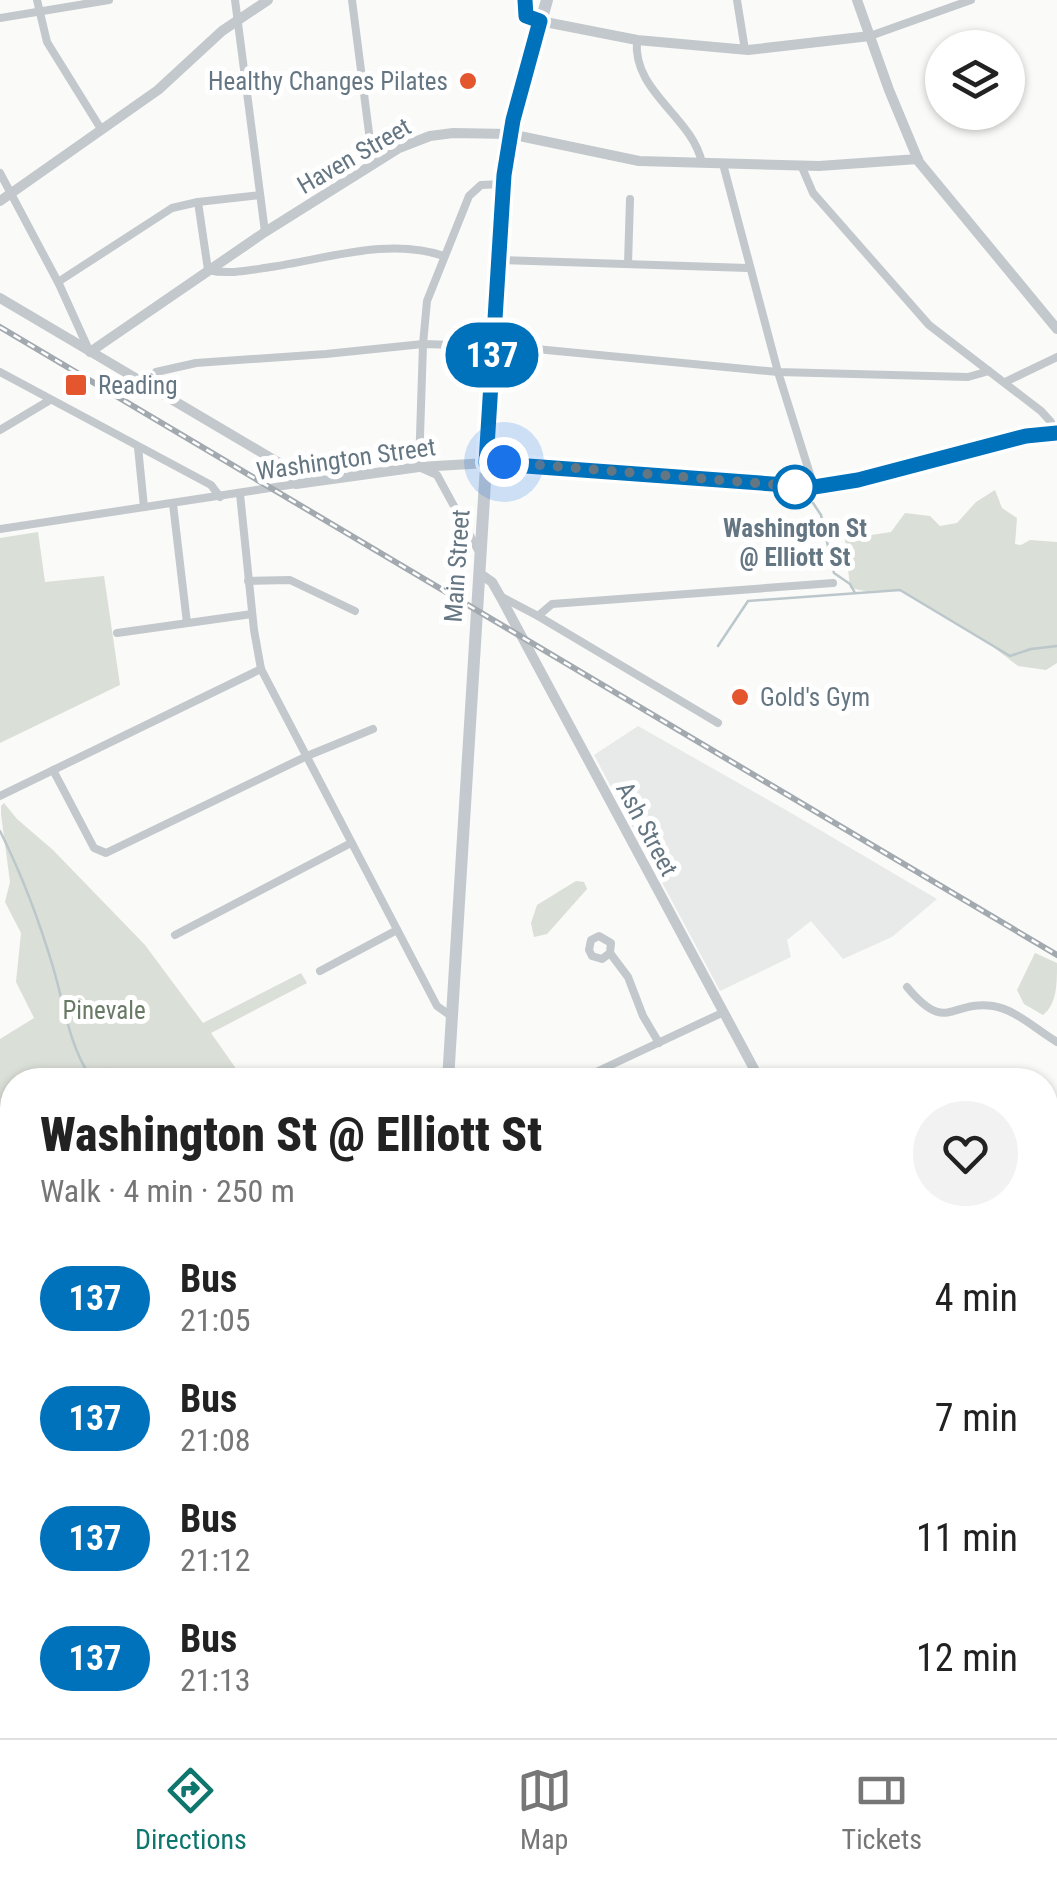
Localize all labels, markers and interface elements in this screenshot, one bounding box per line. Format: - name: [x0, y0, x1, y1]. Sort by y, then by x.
- map controls: [925, 30, 1025, 130]
- button: layers: [925, 30, 1025, 130]
- place label: Healthy Changes Pilates: [208, 67, 448, 96]
- marker: Healthy Changes Pilates: [457, 70, 479, 92]
- street label: Haven Street: [292, 112, 416, 200]
- line badge: 137: [434, 322, 550, 388]
- text: 137: [465, 335, 519, 376]
- place label: Reading: [98, 371, 178, 400]
- marker: Reading: [63, 372, 89, 398]
- street label: Washington Street: [255, 432, 437, 486]
- your location: [479, 437, 529, 487]
- marker: Washington St @ Elliott St: [774, 466, 816, 508]
- street label: Main Street: [439, 509, 475, 623]
- place label: Washington St @ Elliott St: [723, 514, 867, 572]
- place label: Gold's Gym: [760, 683, 870, 712]
- marker: Gold's Gym: [729, 686, 751, 708]
- street label: Ash Street: [610, 777, 684, 881]
- park label: Pinevale: [62, 996, 146, 1025]
- button: heart: [913, 1101, 1018, 1206]
- text: Washington St @ Elliott St: [40, 1106, 542, 1163]
- text: Walk · 4 min · 250 m: [40, 1172, 295, 1210]
- text: Bus: [180, 1257, 237, 1301]
- text: 4 min: [935, 1276, 1018, 1320]
- text: 137: [68, 1278, 122, 1319]
- text: 21:05: [180, 1301, 251, 1339]
- text: Bus: [180, 1377, 237, 1421]
- text: 7 min: [935, 1396, 1018, 1440]
- text: 137: [68, 1398, 122, 1439]
- text: 21:08: [180, 1421, 251, 1459]
- text: Bus: [180, 1497, 237, 1541]
- text: 11 min: [916, 1516, 1018, 1560]
- text: 137: [68, 1518, 122, 1559]
- text: 21:12: [180, 1541, 251, 1579]
- text: Bus: [180, 1617, 237, 1661]
- text: 12 min: [916, 1636, 1018, 1680]
- text: 137: [68, 1638, 122, 1679]
- text: 21:13: [180, 1661, 251, 1699]
- tab: Directions: [135, 1763, 247, 1856]
- tab: Map: [517, 1763, 572, 1856]
- tab: Tickets: [842, 1763, 922, 1856]

